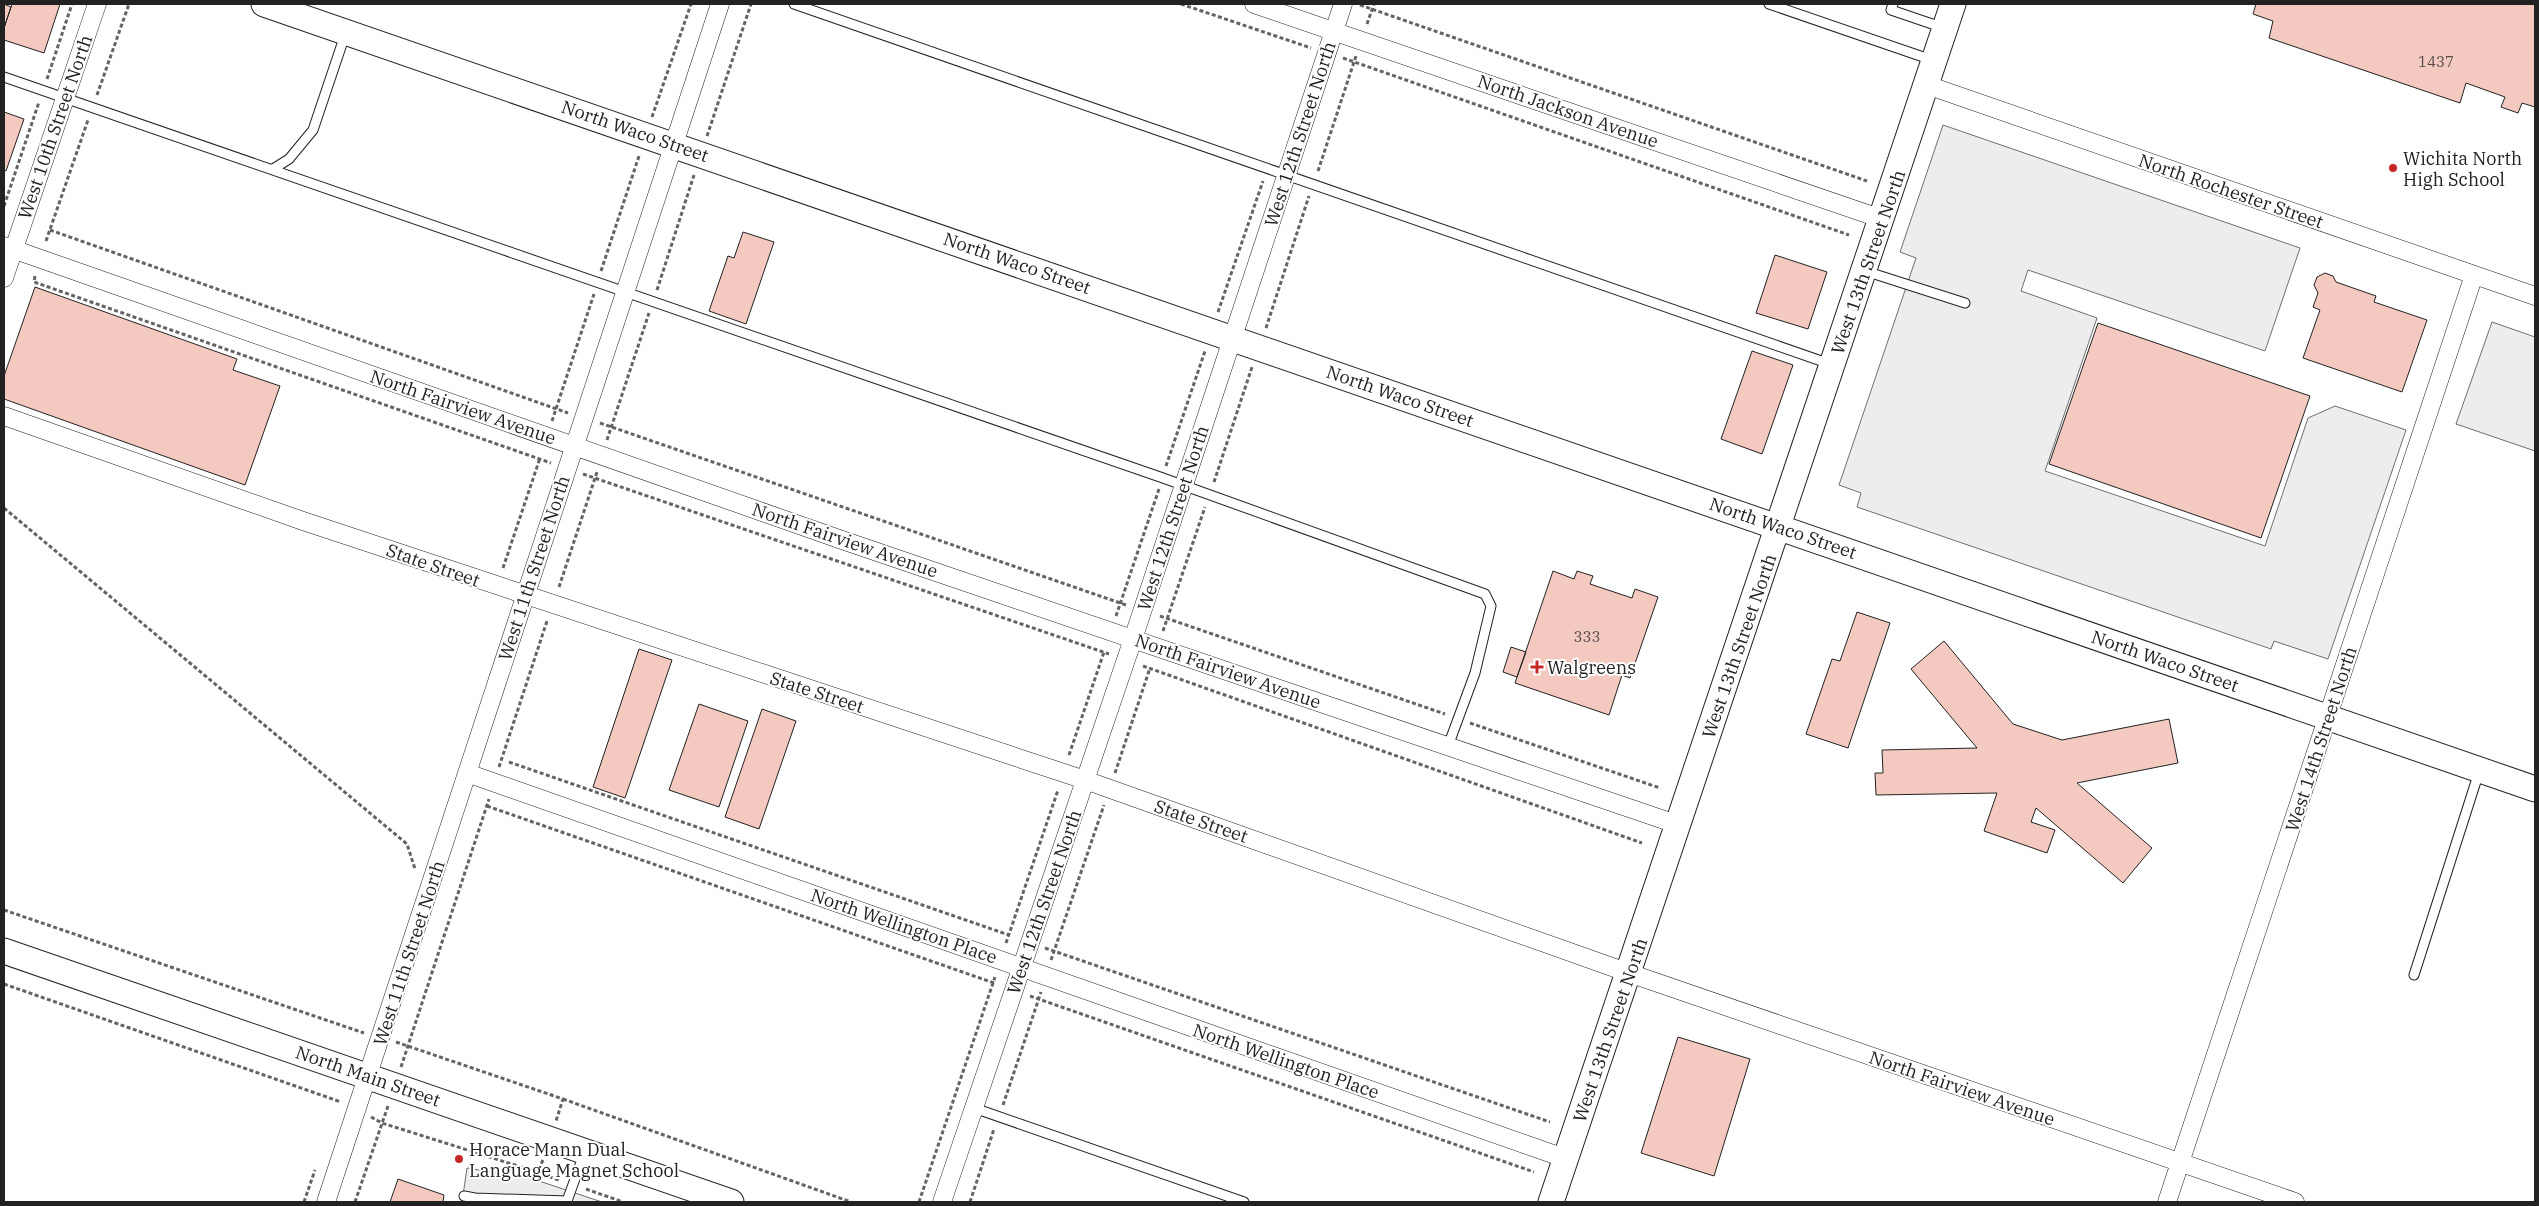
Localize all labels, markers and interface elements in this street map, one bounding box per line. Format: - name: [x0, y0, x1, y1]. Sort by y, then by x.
- street label: West 10th Street North: [13, 32, 97, 222]
- street label: West 12th Street North: [1259, 38, 1341, 230]
- house number: 1437: [2418, 52, 2454, 71]
- street label: North Jackson Avenue: [1475, 69, 1661, 153]
- street label: North Waco Street: [558, 95, 712, 167]
- place label: Wichita North High School: [2403, 147, 2522, 191]
- street label: North Rochester Street: [2136, 149, 2326, 233]
- marker: Wichita North High School: [2387, 162, 2399, 174]
- street label: West 13th Street North: [1826, 167, 1910, 357]
- street label: North Waco Street: [940, 227, 1094, 299]
- street label: North Waco Street: [1323, 360, 1477, 432]
- street label: North Fairview Avenue: [367, 364, 559, 450]
- street label: West 12th Street North: [1132, 422, 1214, 614]
- street label: West 11th Street North: [493, 472, 575, 664]
- street label: North Waco Street: [1706, 492, 1860, 564]
- street label: North Fairview Avenue: [749, 497, 941, 583]
- street label: State Street: [383, 538, 483, 592]
- street label: West 13th Street North: [1697, 551, 1781, 741]
- street label: North Waco Street: [2088, 625, 2242, 697]
- house number: 333: [1573, 627, 1601, 646]
- street label: North Fairview Avenue: [1132, 628, 1324, 714]
- street label: West 14th Street North: [2280, 643, 2362, 835]
- place label: Walgreens: [1547, 656, 1636, 679]
- marker: Walgreens: [1531, 661, 1543, 673]
- street label: State Street: [767, 666, 867, 718]
- street label: State Street: [1151, 794, 1251, 848]
- street label: West 12th Street North: [1002, 807, 1086, 997]
- street label: West 11th Street North: [368, 857, 450, 1049]
- street label: North Wellington Place: [808, 883, 1000, 969]
- street label: West 13th Street North: [1568, 935, 1652, 1125]
- street label: North Wellington Place: [1190, 1018, 1382, 1104]
- street label: North Main Street: [293, 1040, 443, 1112]
- street label: North Fairview Avenue: [1866, 1045, 2058, 1131]
- place label: Horace Mann Dual Language Magnet School: [469, 1138, 679, 1182]
- marker: Horace Mann Dual Language Magnet School: [453, 1153, 465, 1165]

